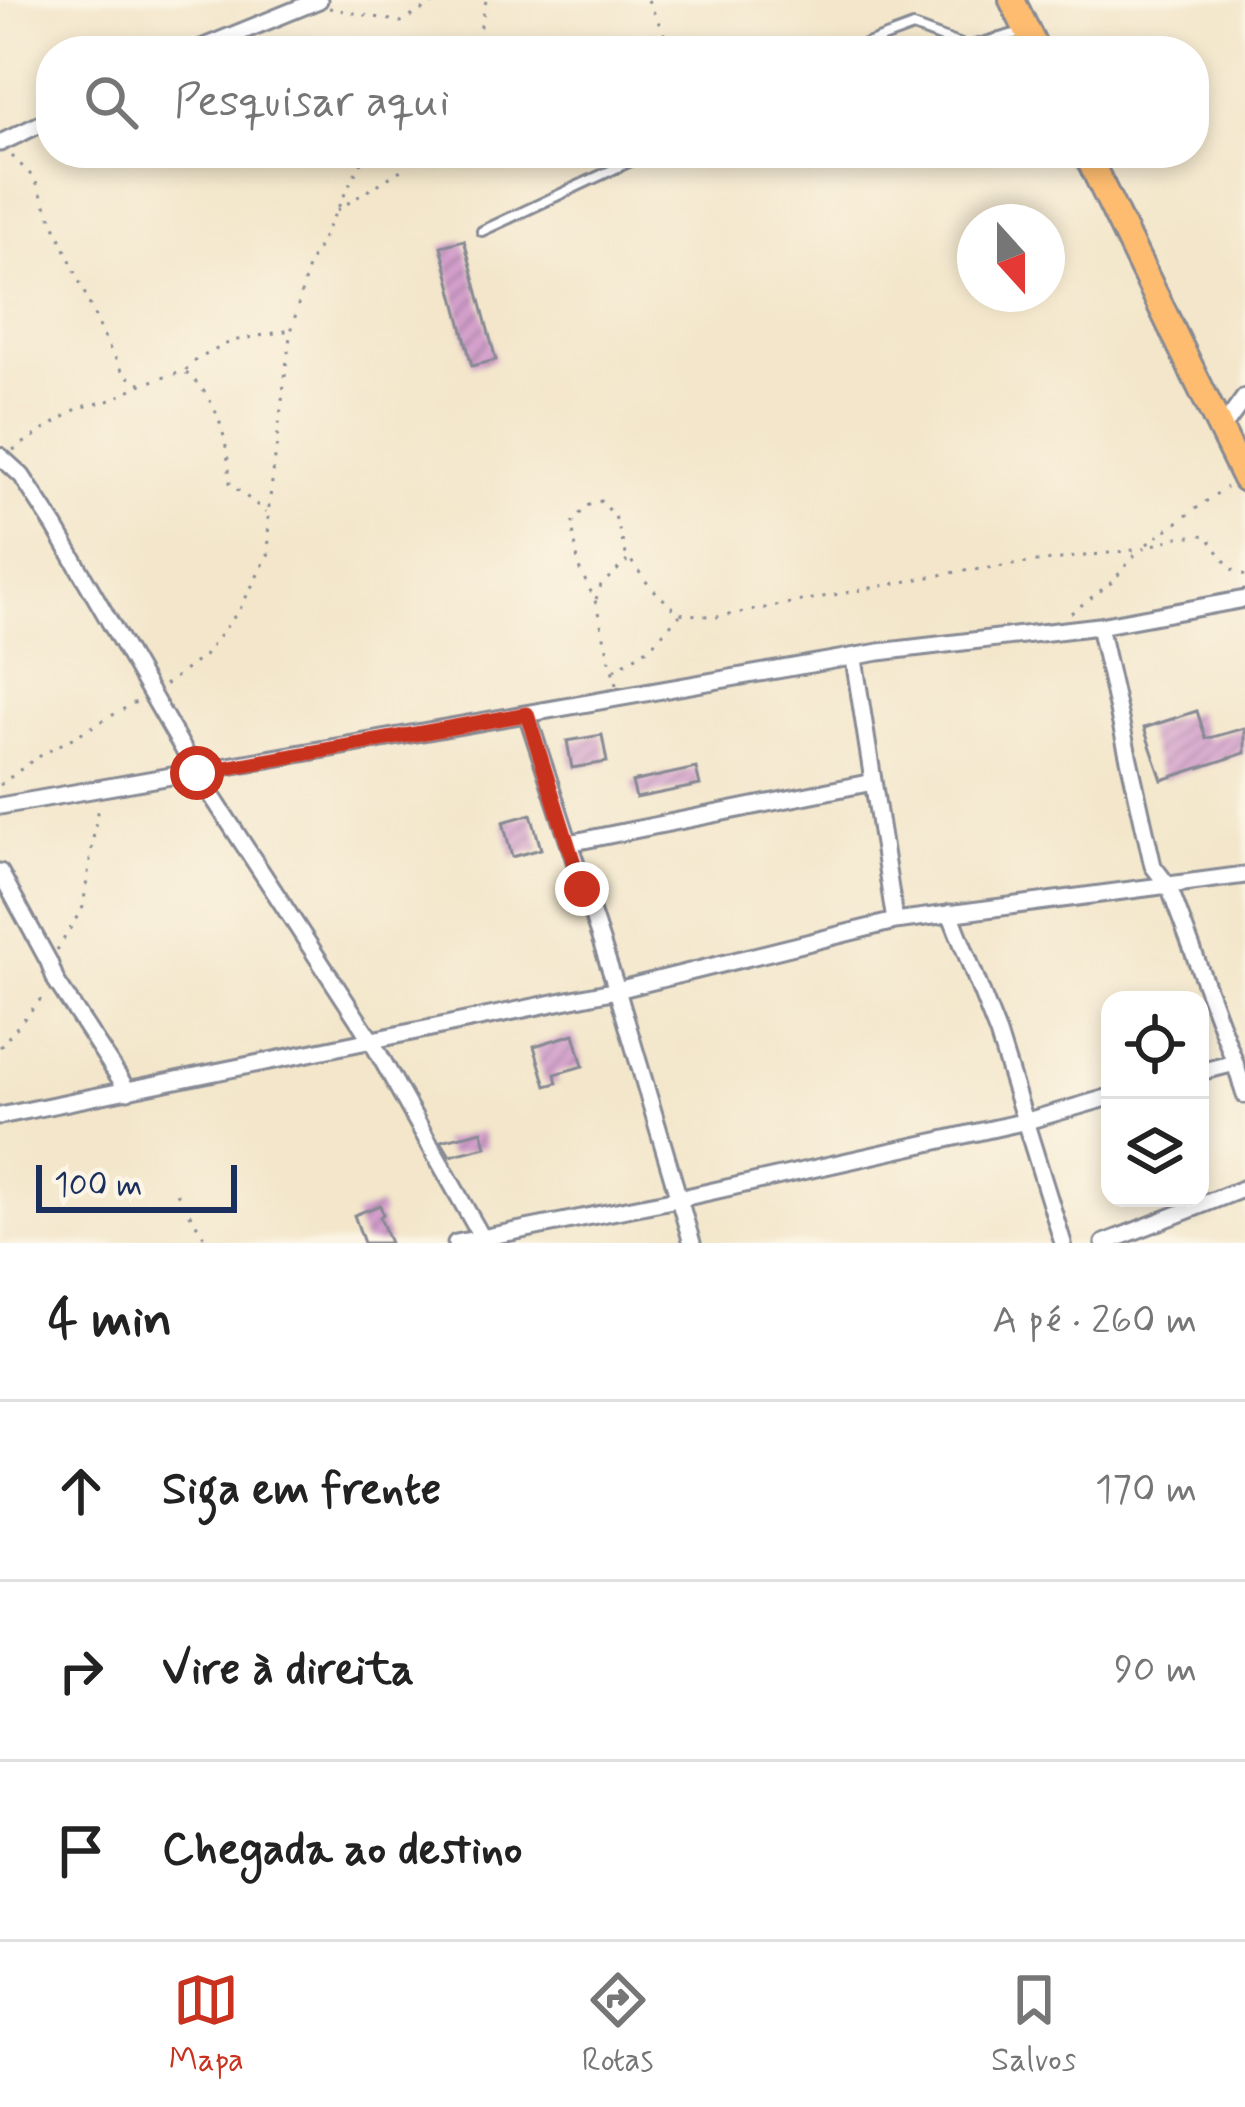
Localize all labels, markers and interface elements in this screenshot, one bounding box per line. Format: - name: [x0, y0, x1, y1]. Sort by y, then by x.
- search box: [36, 36, 1209, 168]
- icon: search: [78, 69, 144, 135]
- text: Pesquisar aqui: [174, 73, 450, 132]
- north arrow: [957, 204, 1065, 312]
- route start: [170, 746, 224, 800]
- route end: [555, 862, 609, 916]
- map controls: [1101, 991, 1209, 1207]
- button: locate: [1101, 991, 1209, 1099]
- button: layers: [1101, 1099, 1209, 1207]
- scale bar: [36, 1159, 237, 1212]
- text: 100 m: [54, 1164, 143, 1208]
- text: 4 min: [48, 1288, 172, 1354]
- text: A pé · 260 m: [992, 1296, 1197, 1347]
- icon: ahead: [48, 1458, 114, 1524]
- text: Siga em frente: [162, 1461, 441, 1520]
- text: 170 m: [1095, 1465, 1197, 1516]
- icon: right: [48, 1638, 114, 1704]
- text: Vire à direita: [162, 1641, 414, 1700]
- text: 90 m: [1114, 1645, 1197, 1696]
- icon: arrive: [48, 1818, 114, 1884]
- text: Chegada ao destino: [162, 1821, 522, 1880]
- tab: Mapa: [169, 1967, 244, 2083]
- tab: Rotas: [582, 1967, 653, 2083]
- tab: Salvos: [991, 1967, 1076, 2083]

